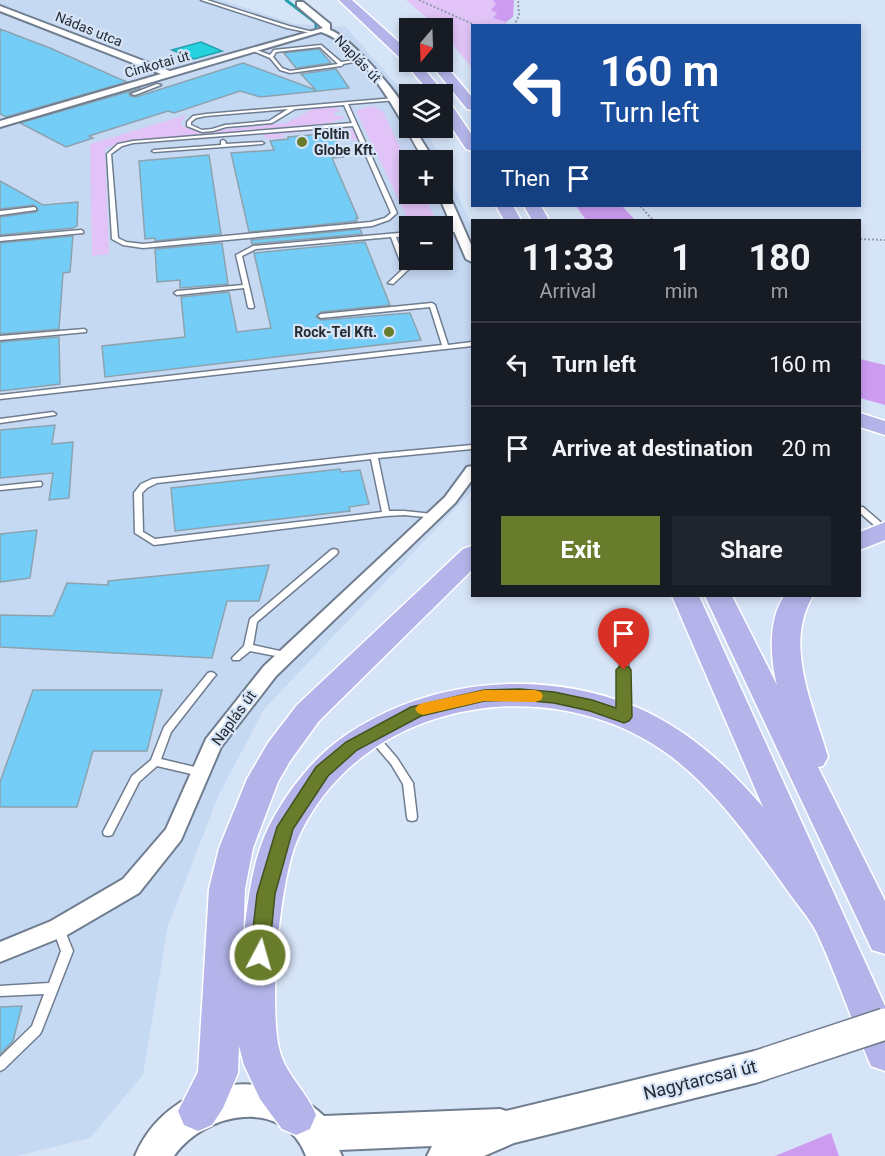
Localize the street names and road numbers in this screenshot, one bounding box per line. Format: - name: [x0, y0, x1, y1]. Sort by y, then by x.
- street label: Nádas utca: [53, 8, 125, 50]
- street label: Naplás út: [332, 32, 385, 86]
- street label: Cinkotai út: [123, 47, 192, 81]
- street label: Naplás út: [208, 687, 260, 749]
- street label: Nagytarcsai út: [641, 1055, 759, 1104]

